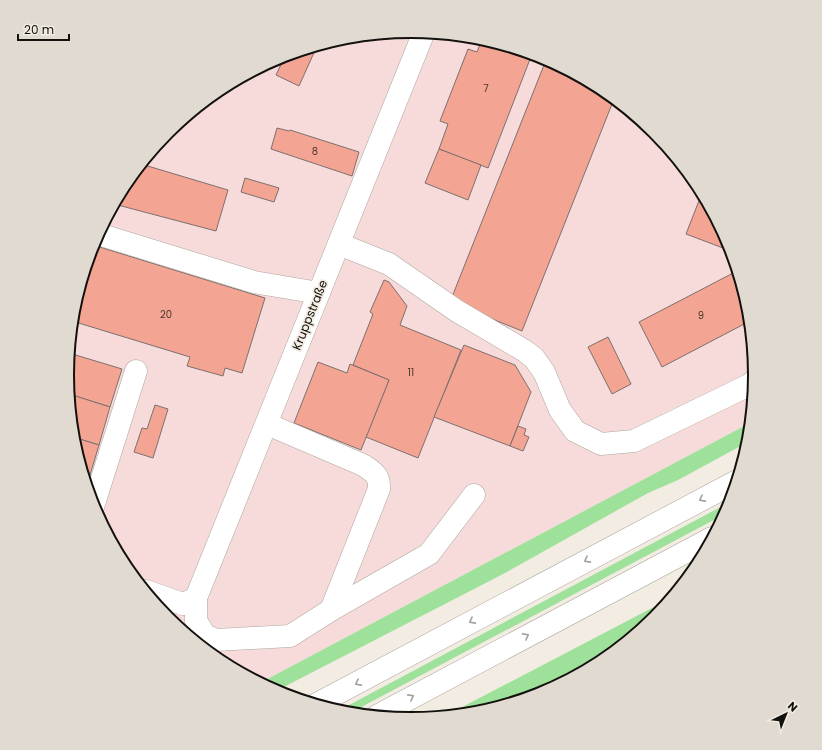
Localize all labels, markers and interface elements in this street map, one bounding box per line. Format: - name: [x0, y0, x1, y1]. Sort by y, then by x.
- scale bar: [18, 16, 69, 42]
- text: 20 m: [24, 21, 54, 38]
- house number: 7: [483, 81, 489, 96]
- house number: 8: [312, 144, 318, 159]
- street label: Kruppstraße: [288, 277, 331, 352]
- house number: 20: [160, 307, 172, 322]
- house number: 9: [698, 308, 704, 323]
- house number: 11: [408, 365, 414, 380]
- one-way arrow: [699, 495, 706, 502]
- one-way arrow: [584, 556, 591, 563]
- one-way arrow: [469, 617, 477, 624]
- one-way arrow: [522, 634, 529, 641]
- one-way arrow: [355, 678, 362, 685]
- north arrow: [766, 694, 806, 734]
- one-way arrow: [407, 695, 414, 702]
- text: N: [784, 698, 801, 715]

